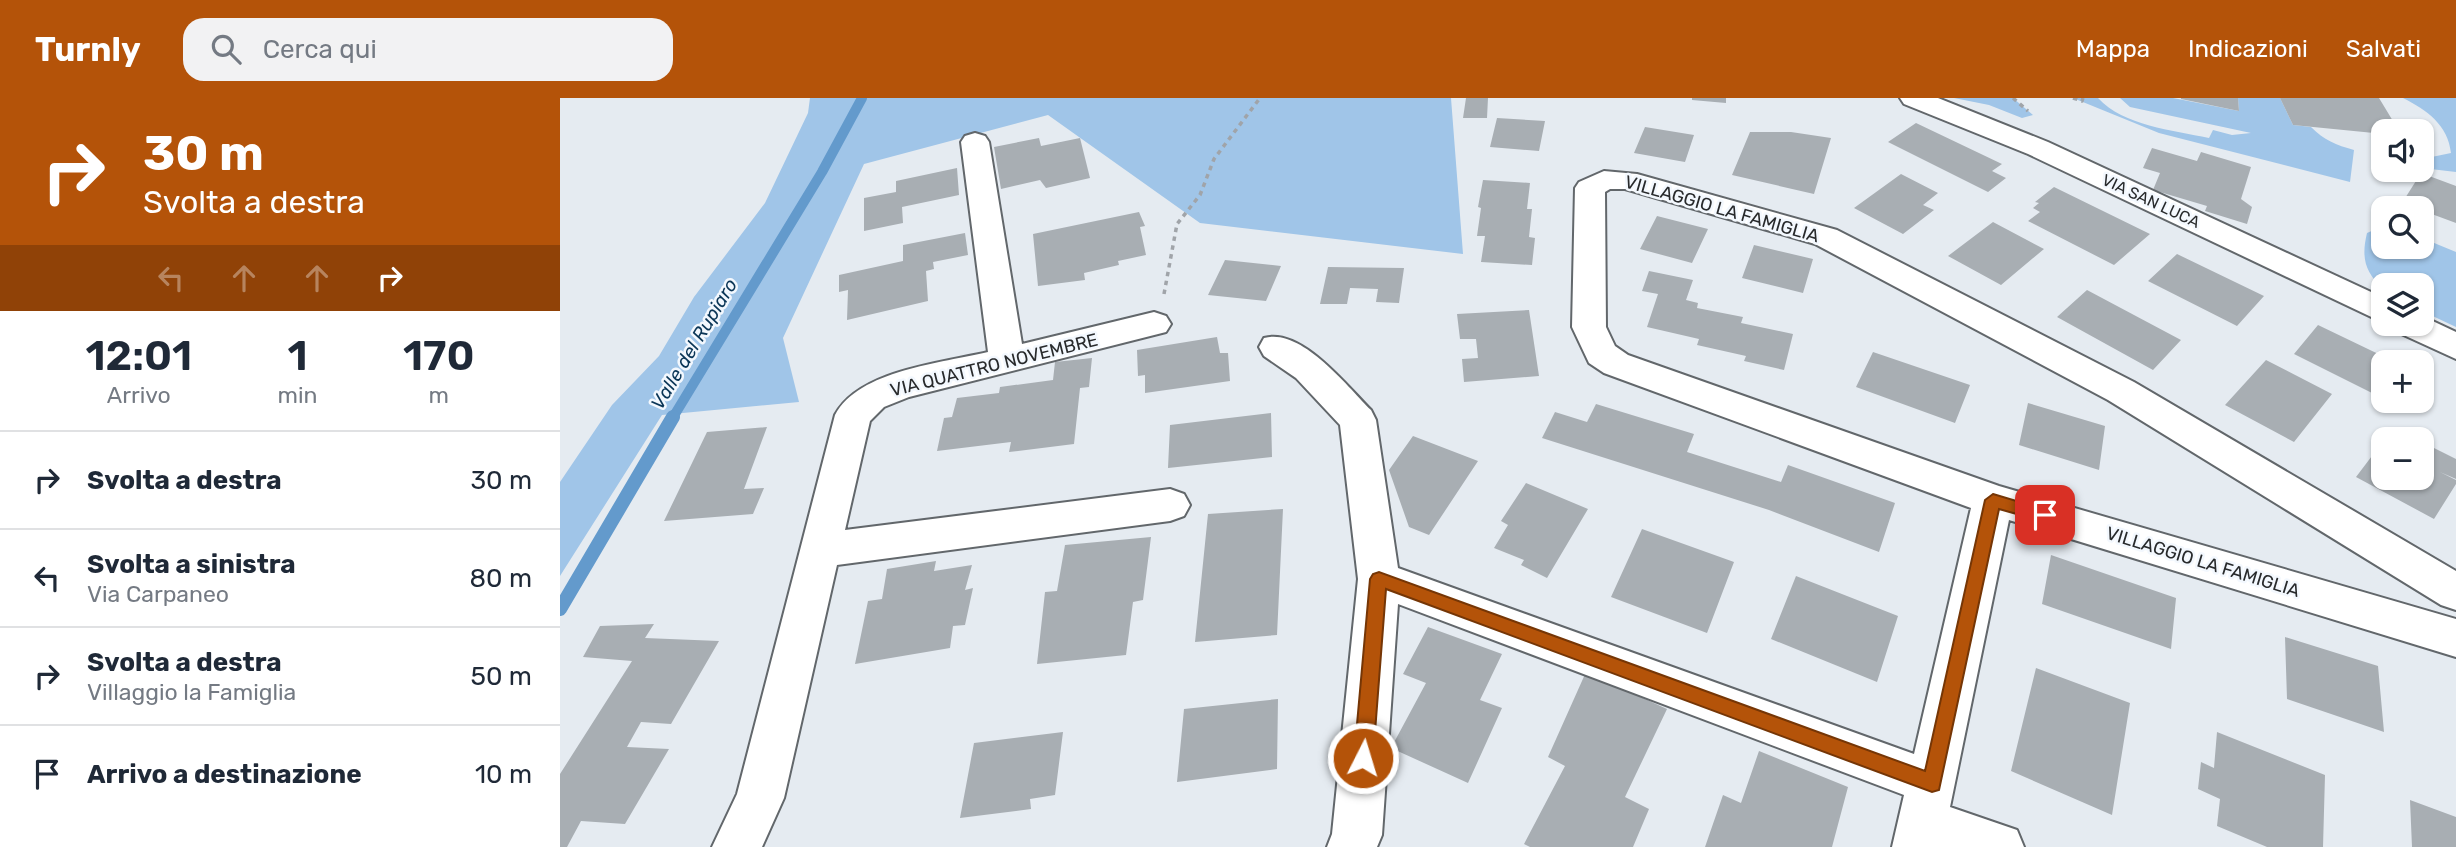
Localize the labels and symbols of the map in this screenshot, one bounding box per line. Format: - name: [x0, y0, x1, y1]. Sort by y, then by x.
- street label: VIA SAN LUCA: [2099, 170, 2203, 232]
- street label: VILLAGGIO LA FAMIGLIA: [1622, 171, 1822, 247]
- water label: Valle del Rupiaro: [646, 274, 742, 414]
- street label: VIA QUATTRO NOVEMBRE: [888, 329, 1100, 401]
- pin: [2015, 485, 2075, 545]
- street label: VILLAGGIO LA FAMIGLIA: [2104, 522, 2302, 602]
- position arrow: [1326, 721, 1400, 795]

